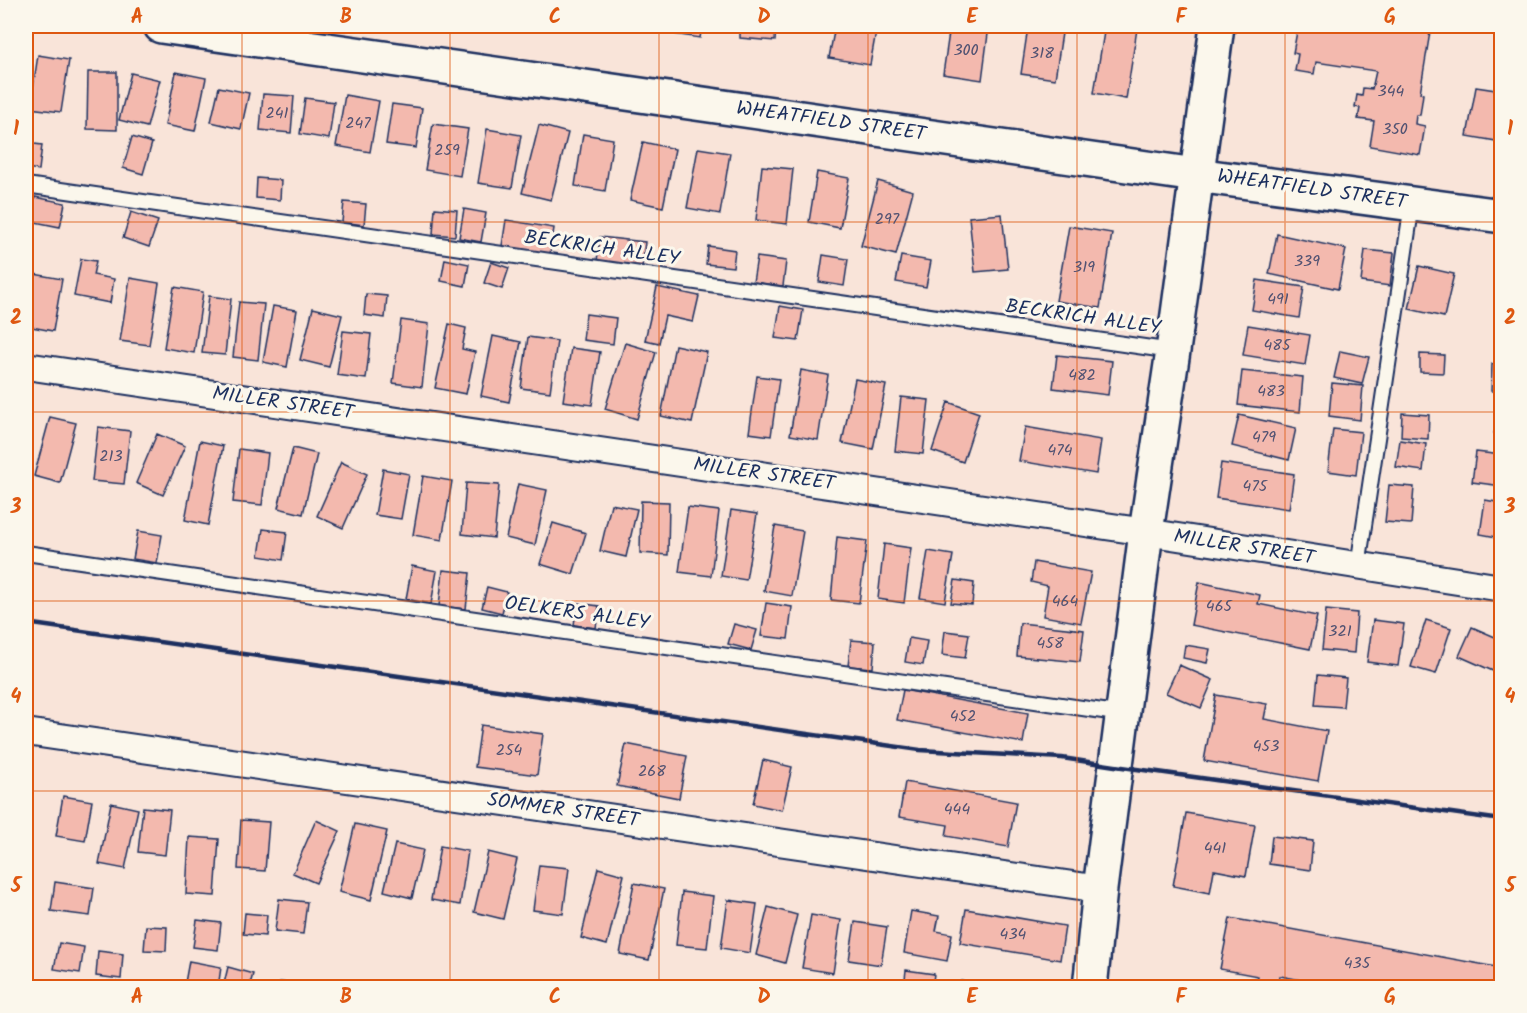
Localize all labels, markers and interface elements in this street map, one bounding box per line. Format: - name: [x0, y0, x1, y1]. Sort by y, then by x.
- text: A: [131, 2, 143, 34]
- text: B: [340, 2, 352, 34]
- text: C: [549, 2, 561, 34]
- text: D: [757, 2, 771, 34]
- text: E: [966, 2, 978, 34]
- text: F: [1176, 2, 1188, 34]
- text: G: [1384, 2, 1396, 34]
- house number: 300: [953, 38, 979, 63]
- house number: 318: [1030, 41, 1054, 66]
- house number: 344: [1378, 79, 1405, 104]
- street label: WHEATFIELD STREET: [734, 93, 930, 151]
- house number: 241: [265, 101, 289, 126]
- house number: 247: [345, 111, 371, 136]
- text: 1: [13, 114, 19, 146]
- text: 1: [1507, 114, 1513, 146]
- house number: 350: [1382, 117, 1408, 142]
- house number: 259: [434, 138, 460, 163]
- street label: WHEATFIELD STREET: [1215, 161, 1411, 219]
- house number: 297: [875, 207, 900, 232]
- street label: BECKRICH ALLEY: [522, 222, 683, 276]
- house number: 339: [1294, 249, 1320, 274]
- house number: 319: [1073, 255, 1095, 280]
- house number: 491: [1267, 287, 1289, 312]
- street label: BECKRICH ALLEY: [1003, 291, 1164, 345]
- text: 2: [10, 303, 22, 335]
- text: 2: [1504, 303, 1516, 335]
- house number: 485: [1263, 333, 1292, 358]
- house number: 482: [1068, 363, 1096, 388]
- street label: MILLER STREET: [210, 378, 358, 430]
- house number: 483: [1257, 379, 1285, 404]
- house number: 479: [1252, 425, 1276, 450]
- house number: 474: [1047, 438, 1073, 463]
- house number: 213: [99, 444, 123, 469]
- street label: MILLER STREET: [691, 449, 839, 501]
- house number: 475: [1243, 474, 1269, 499]
- text: 3: [10, 492, 22, 524]
- text: 3: [1504, 492, 1516, 524]
- street label: MILLER STREET: [1171, 521, 1319, 575]
- street label: OELKERS ALLEY: [503, 588, 653, 640]
- house number: 464: [1052, 589, 1078, 614]
- house number: 465: [1206, 594, 1234, 619]
- house number: 321: [1328, 619, 1352, 644]
- house number: 458: [1036, 631, 1064, 656]
- text: 4: [11, 682, 22, 714]
- text: 4: [1505, 682, 1516, 714]
- house number: 452: [950, 704, 976, 729]
- house number: 453: [1253, 734, 1279, 759]
- house number: 254: [496, 738, 523, 763]
- house number: 268: [638, 759, 666, 784]
- street label: SOMMER STREET: [485, 785, 643, 838]
- house number: 444: [944, 797, 970, 822]
- house number: 441: [1204, 836, 1226, 861]
- text: 5: [10, 871, 23, 903]
- text: 5: [1504, 871, 1517, 903]
- house number: 434: [1000, 922, 1027, 947]
- house number: 435: [1344, 951, 1372, 976]
- text: A: [131, 982, 143, 1013]
- text: B: [340, 982, 352, 1013]
- text: C: [549, 982, 561, 1013]
- text: D: [757, 982, 771, 1013]
- text: E: [966, 982, 978, 1013]
- text: F: [1176, 982, 1188, 1013]
- text: G: [1384, 982, 1396, 1013]

